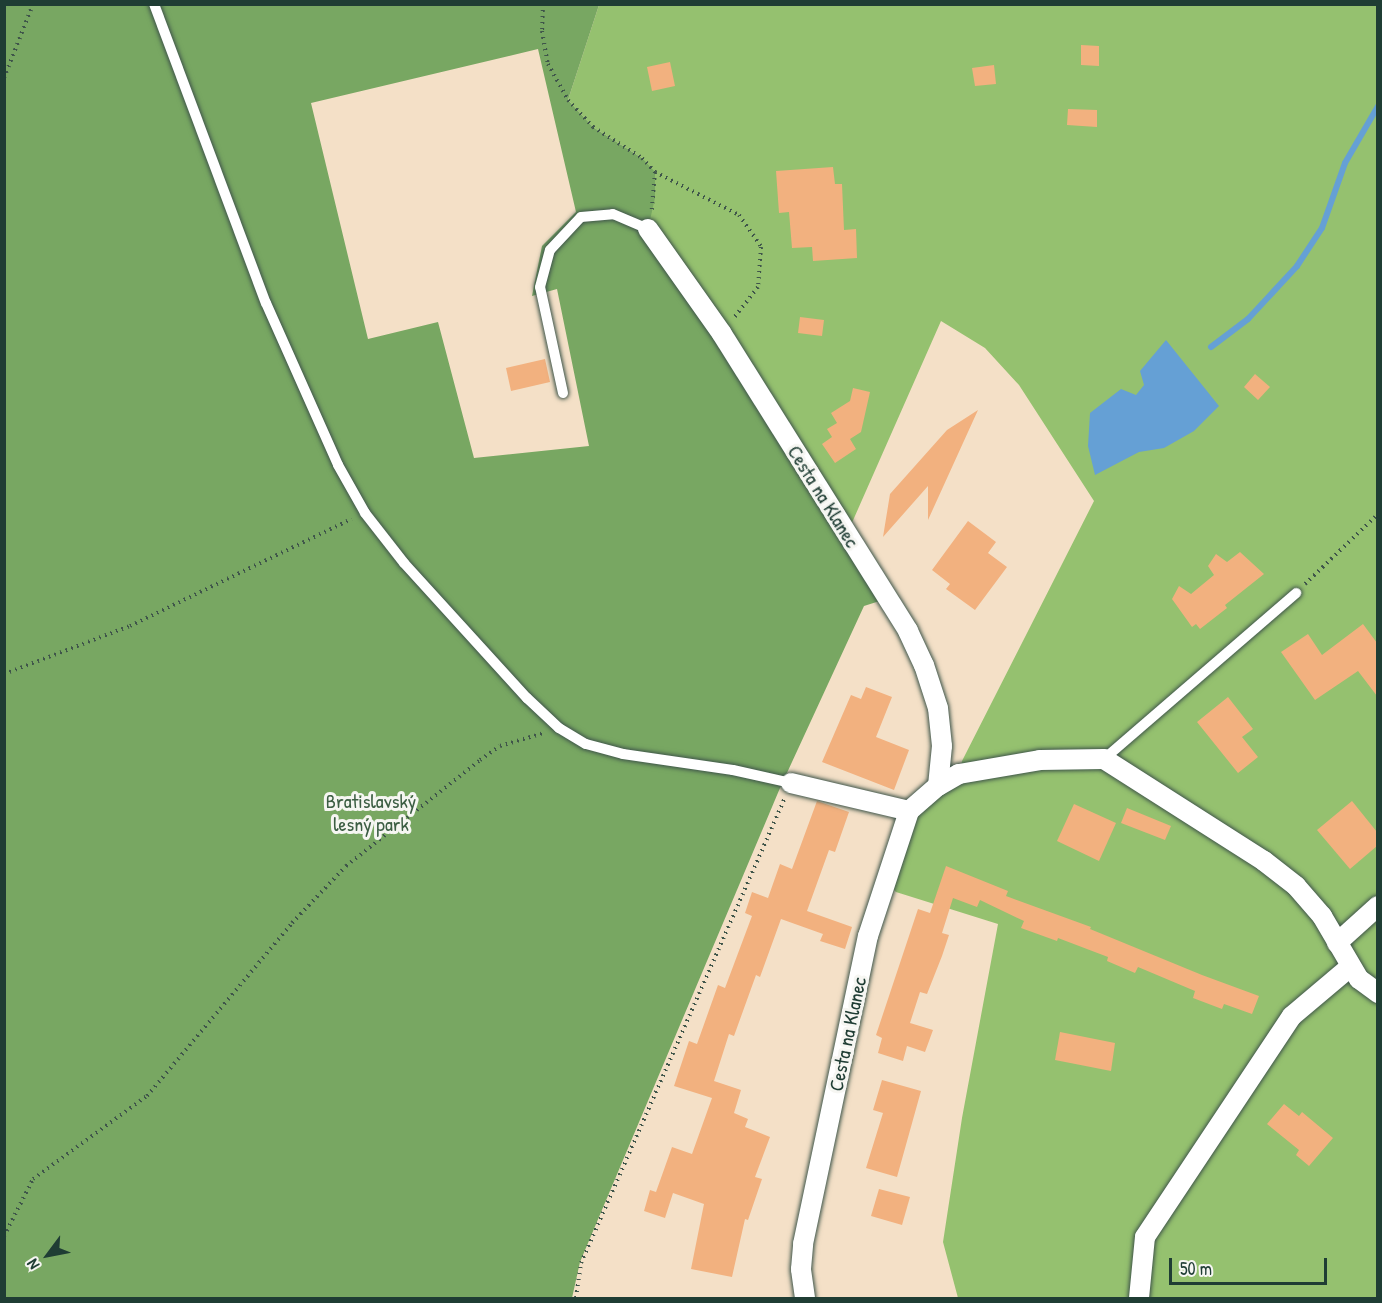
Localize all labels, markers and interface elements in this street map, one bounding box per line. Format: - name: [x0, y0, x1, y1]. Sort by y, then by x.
- street label: Cesta na Klanec: [783, 441, 865, 551]
- park label: Bratislavský lesný park: [326, 788, 416, 835]
- street label: Cesta na Klanec: [823, 975, 871, 1093]
- north arrow: [18, 1225, 78, 1285]
- scale bar: [1172, 1246, 1330, 1284]
- text: N: [21, 1255, 44, 1274]
- text: 50 m: [1180, 1256, 1212, 1281]

